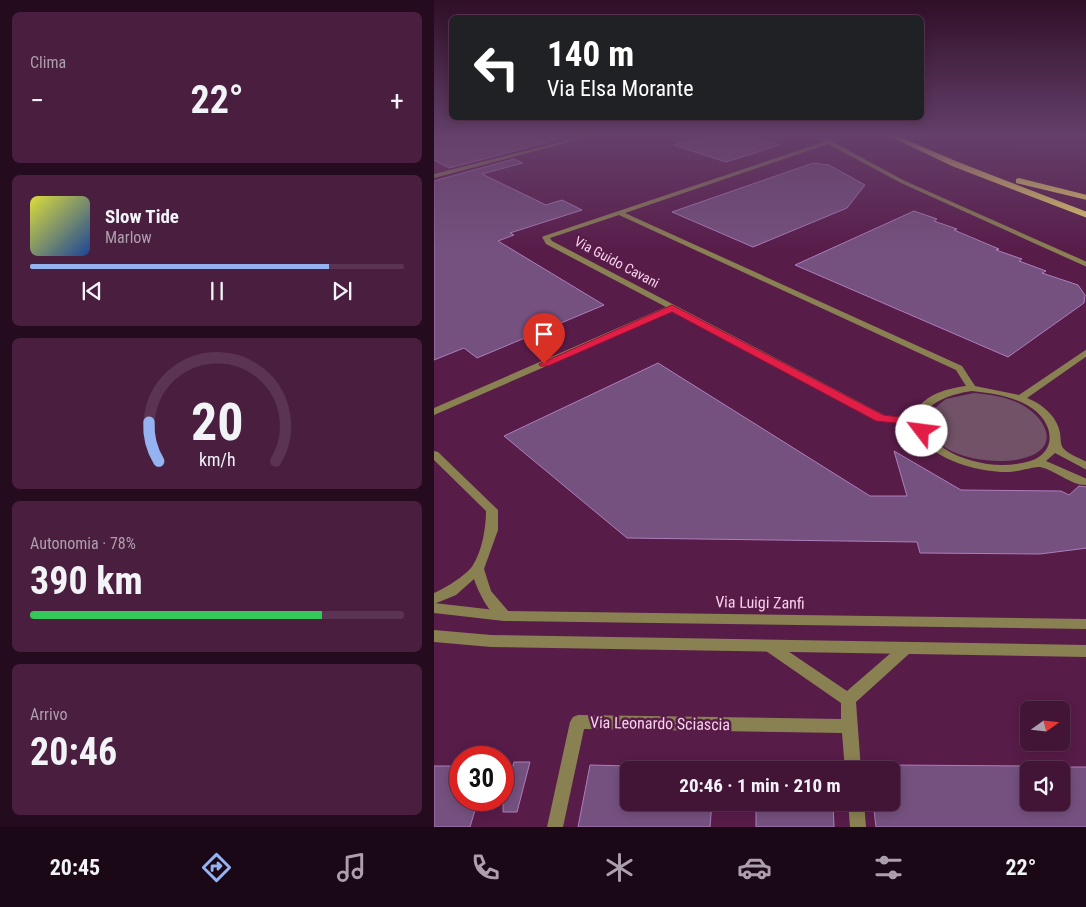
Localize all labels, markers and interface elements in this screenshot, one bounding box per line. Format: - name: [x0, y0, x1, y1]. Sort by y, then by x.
- text: 140 m: [547, 34, 634, 75]
- icon: left: [464, 35, 529, 100]
- text: Clima: [30, 53, 66, 72]
- text: Via Elsa Morante: [547, 76, 694, 101]
- text: 22°: [190, 78, 244, 122]
- text: −: [30, 84, 44, 117]
- text: +: [390, 84, 404, 117]
- text: Slow Tide: [105, 205, 179, 228]
- text: Marlow: [105, 228, 152, 247]
- street label: Via Guido Cavani: [572, 233, 662, 291]
- icon: previous: [78, 277, 106, 305]
- icon: pause: [203, 277, 231, 305]
- icon: next: [328, 277, 356, 305]
- pin: [523, 313, 565, 364]
- icon: arrive: [530, 320, 558, 348]
- text: 20: [191, 392, 243, 453]
- position arrow: [895, 404, 947, 456]
- text: km/h: [199, 449, 235, 470]
- text: Autonomia · 78%: [30, 534, 136, 553]
- text: 390 km: [30, 559, 143, 603]
- street label: Via Luigi Zanfi: [715, 592, 805, 613]
- north arrow: [1020, 701, 1070, 751]
- map controls: [1020, 701, 1070, 811]
- text: Arrivo: [30, 705, 67, 724]
- street label: Via Leonardo Sciascia: [590, 713, 730, 734]
- text: 20:46: [30, 730, 117, 774]
- speed limit sign: 30: [449, 746, 514, 811]
- button: sound: [1020, 761, 1070, 811]
- text: 20:46 · 1 min · 210 m: [679, 774, 841, 797]
- icon: directions: [199, 850, 234, 885]
- icon: music: [334, 850, 369, 885]
- icon: phone: [468, 850, 503, 885]
- icon: climate: [602, 850, 637, 885]
- icon: car: [737, 850, 772, 885]
- icon: filters: [871, 850, 906, 885]
- text: 20:45: [50, 855, 100, 880]
- text: 22°: [1005, 855, 1036, 880]

